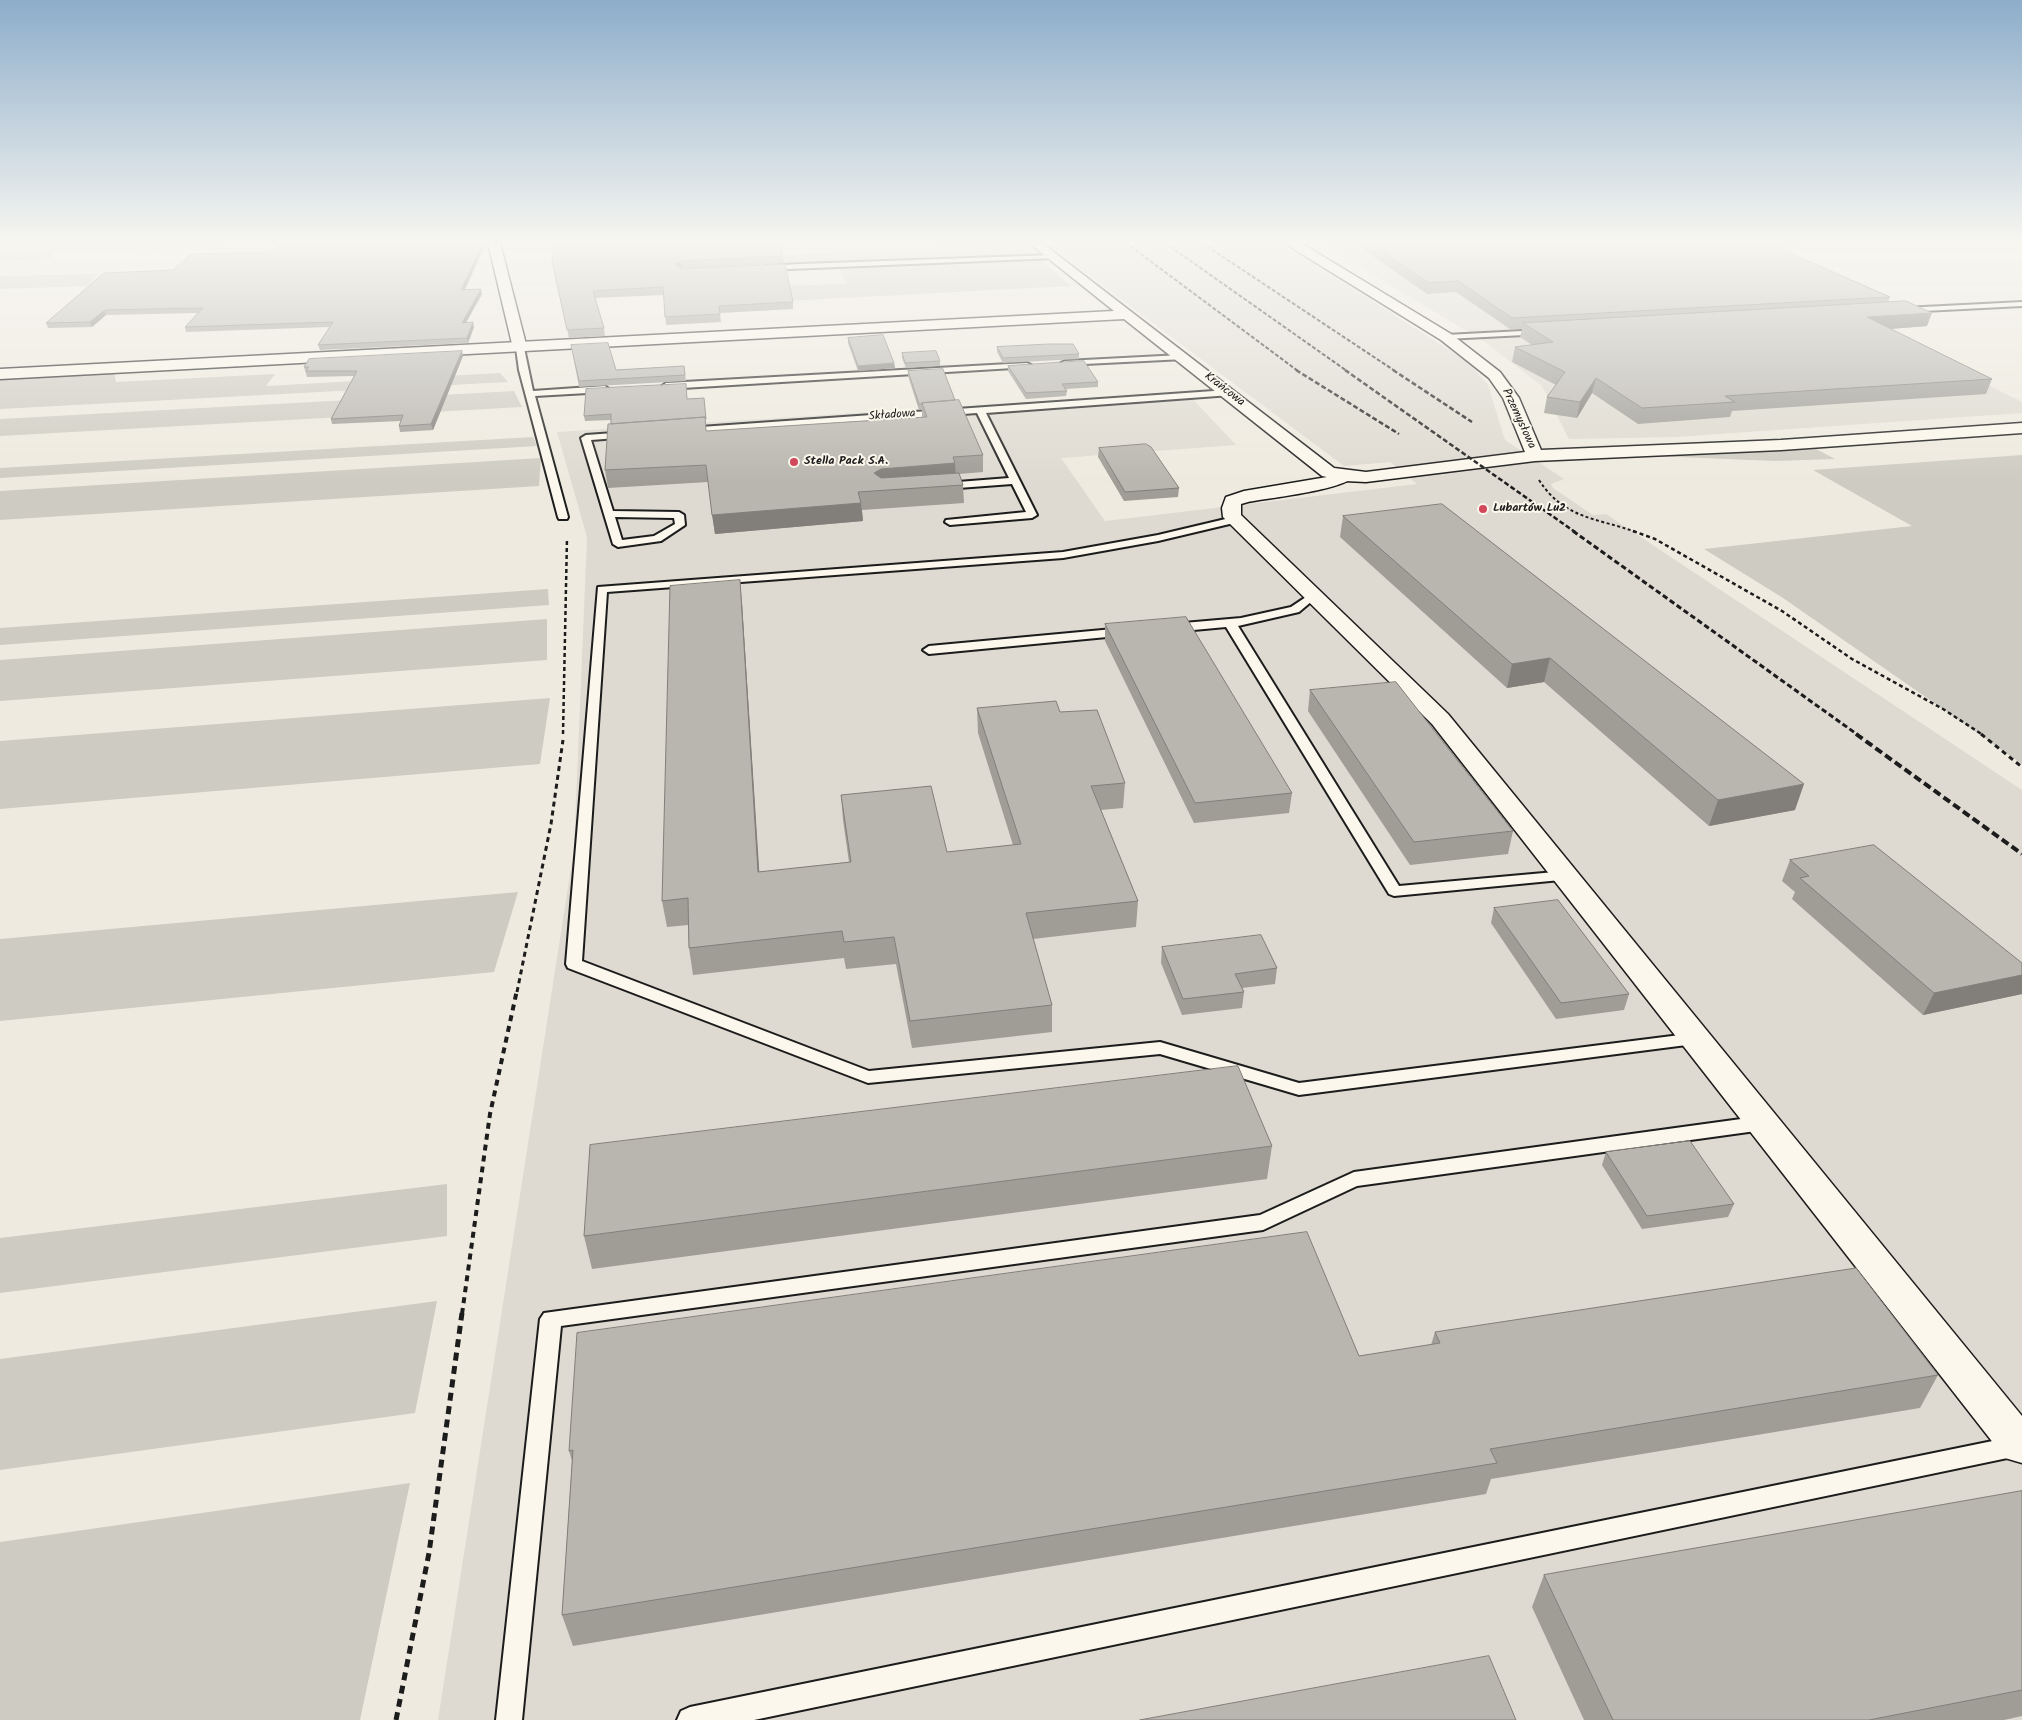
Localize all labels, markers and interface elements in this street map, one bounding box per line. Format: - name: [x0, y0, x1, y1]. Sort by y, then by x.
- street label: Krańcowa: [1201, 370, 1247, 410]
- street label: Przemysłowa: [1498, 387, 1538, 451]
- street label: Składowa: [868, 407, 916, 425]
- place label: Stella Pack S.A.: [804, 455, 888, 469]
- marker: Stella Pack S.A.: [788, 456, 800, 468]
- place label: Lubartów Lu2: [1493, 502, 1566, 516]
- marker: Lubartów Lu2: [1477, 503, 1489, 515]

